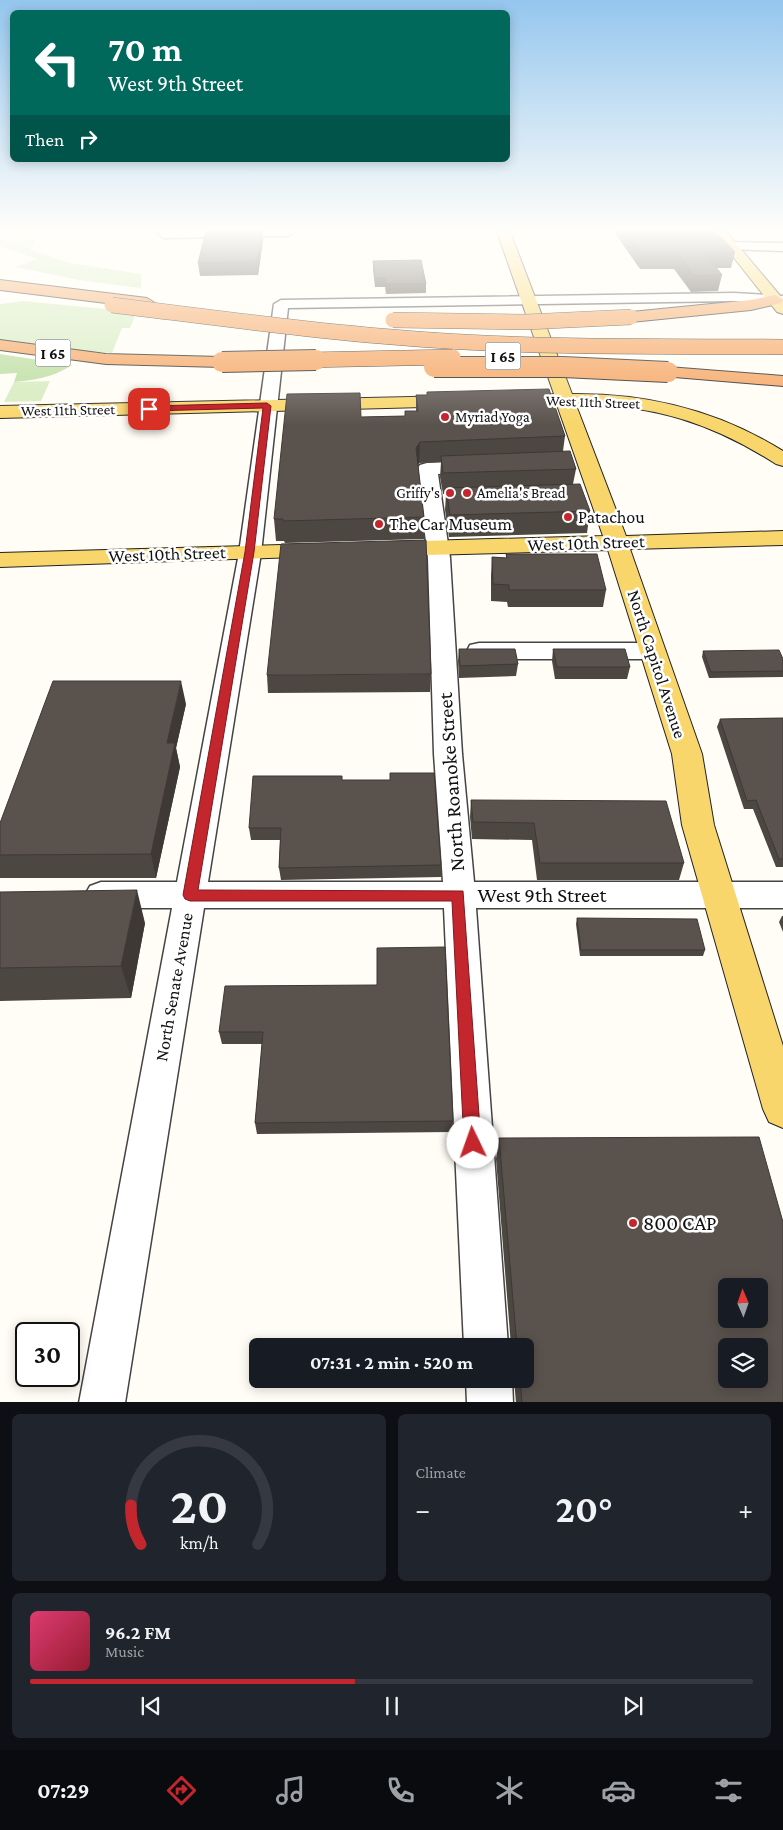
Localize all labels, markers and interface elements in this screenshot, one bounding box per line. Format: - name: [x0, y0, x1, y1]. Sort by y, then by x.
- icon: left: [25, 30, 90, 95]
- text: 70 m: [108, 30, 182, 69]
- text: West 9th Street: [108, 71, 243, 96]
- icon: right: [74, 125, 102, 153]
- text: Then: [25, 129, 64, 150]
- road number: I 65: [36, 339, 70, 366]
- road number: I 65: [486, 342, 520, 370]
- pin: [128, 388, 170, 430]
- street label: West 11th Street: [546, 392, 641, 412]
- icon: arrive: [135, 395, 163, 423]
- street label: West 11th Street: [21, 401, 116, 419]
- place label: Myriad Yoga: [455, 409, 530, 426]
- marker: Myriad Yoga: [439, 411, 451, 423]
- place label: Griffy's: [396, 485, 440, 502]
- place label: Amelia's Bread: [477, 485, 566, 501]
- marker: Griffy's: [444, 487, 456, 499]
- marker: Amelia's Bread: [461, 487, 473, 499]
- place label: Patachou: [578, 507, 645, 527]
- marker: Patachou: [562, 511, 574, 523]
- place label: The Car Museum: [389, 514, 512, 534]
- marker: The Car Museum: [373, 518, 385, 530]
- street label: West 10th Street: [527, 531, 646, 555]
- street label: West 10th Street: [108, 542, 227, 566]
- street label: North Capitol Avenue: [624, 587, 690, 741]
- street label: North Roanoke Street: [433, 691, 469, 872]
- street label: West 9th Street: [478, 883, 607, 907]
- street label: North Senate Avenue: [151, 911, 197, 1063]
- position arrow: [446, 1116, 498, 1168]
- place label: 800 CAP: [643, 1211, 717, 1235]
- marker: 800 CAP: [627, 1217, 639, 1229]
- north arrow: [718, 1278, 768, 1328]
- map controls: [718, 1278, 768, 1388]
- speed limit sign: 30: [15, 1322, 80, 1387]
- button: layers: [718, 1338, 768, 1388]
- text: 07:31 · 2 min · 520 m: [310, 1352, 473, 1373]
- text: Climate: [416, 1464, 466, 1481]
- text: 20: [170, 1476, 228, 1534]
- text: 20°: [556, 1488, 613, 1530]
- text: −: [416, 1494, 430, 1525]
- text: +: [738, 1494, 753, 1525]
- text: km/h: [179, 1533, 218, 1553]
- text: 96.2 FM: [105, 1622, 171, 1643]
- text: Music: [105, 1643, 144, 1660]
- icon: previous: [137, 1692, 165, 1720]
- icon: pause: [378, 1692, 406, 1720]
- icon: next: [619, 1692, 647, 1720]
- icon: directions: [164, 1773, 199, 1808]
- icon: music: [273, 1773, 308, 1808]
- icon: phone: [383, 1773, 418, 1808]
- icon: climate: [492, 1773, 527, 1808]
- icon: car: [601, 1773, 636, 1808]
- icon: filters: [711, 1773, 746, 1808]
- text: 07:29: [37, 1778, 90, 1803]

